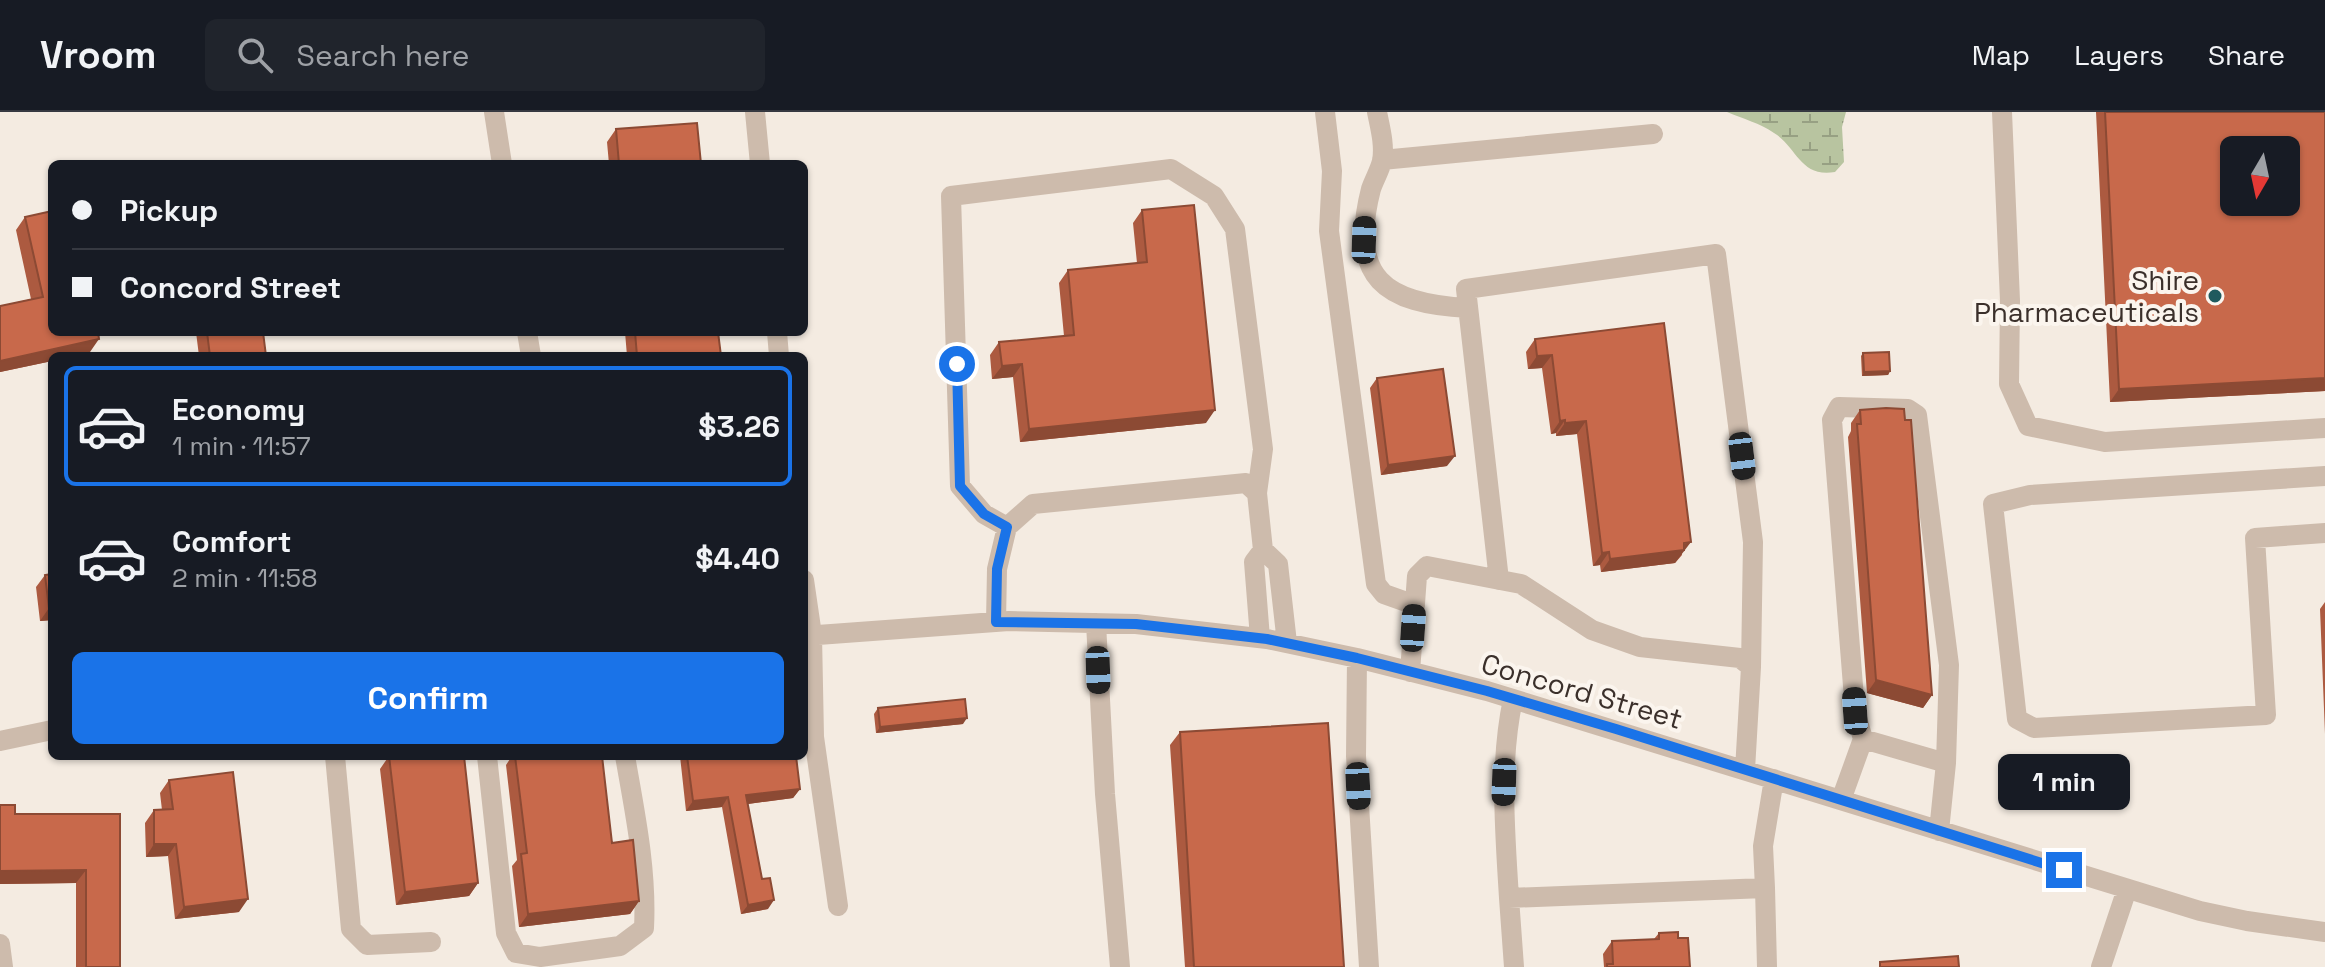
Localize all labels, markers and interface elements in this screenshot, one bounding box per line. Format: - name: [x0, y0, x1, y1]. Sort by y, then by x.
- search box: [205, 19, 765, 91]
- text: Vroom: [40, 31, 157, 79]
- icon: search: [233, 33, 277, 77]
- text: Search here: [297, 36, 469, 75]
- text: Map: [1972, 37, 2030, 73]
- text: Layers: [2074, 37, 2164, 73]
- text: Share: [2208, 37, 2285, 73]
- north arrow: [2220, 136, 2300, 216]
- map controls: [2220, 136, 2300, 216]
- text: Pickup: [120, 191, 218, 230]
- car: [1351, 216, 1377, 264]
- place label: Shire Pharmaceuticals: [1974, 262, 2199, 330]
- text: Concord Street: [120, 268, 341, 307]
- marker: Shire Pharmaceuticals: [2206, 287, 2224, 305]
- route start: [939, 346, 975, 382]
- icon: car: [76, 390, 148, 462]
- text: Economy: [172, 390, 305, 429]
- text: $3.26: [698, 407, 780, 446]
- text: 1 min · 11:57: [172, 429, 311, 463]
- car: [1727, 431, 1757, 481]
- icon: car: [76, 522, 148, 594]
- text: Comfort: [172, 522, 291, 561]
- text: $4.40: [695, 539, 780, 578]
- text: 2 min · 11:58: [172, 561, 317, 595]
- car: [1399, 603, 1427, 653]
- street label: Concord Street: [1477, 645, 1687, 737]
- car: [1085, 646, 1111, 694]
- button: Confirm: [72, 652, 784, 744]
- car: [1841, 686, 1869, 736]
- callout: 1 min: [1998, 754, 2130, 810]
- car: [1491, 758, 1517, 806]
- car: [1345, 761, 1371, 811]
- text: 1 min: [2032, 765, 2096, 799]
- route end: [2046, 852, 2082, 888]

